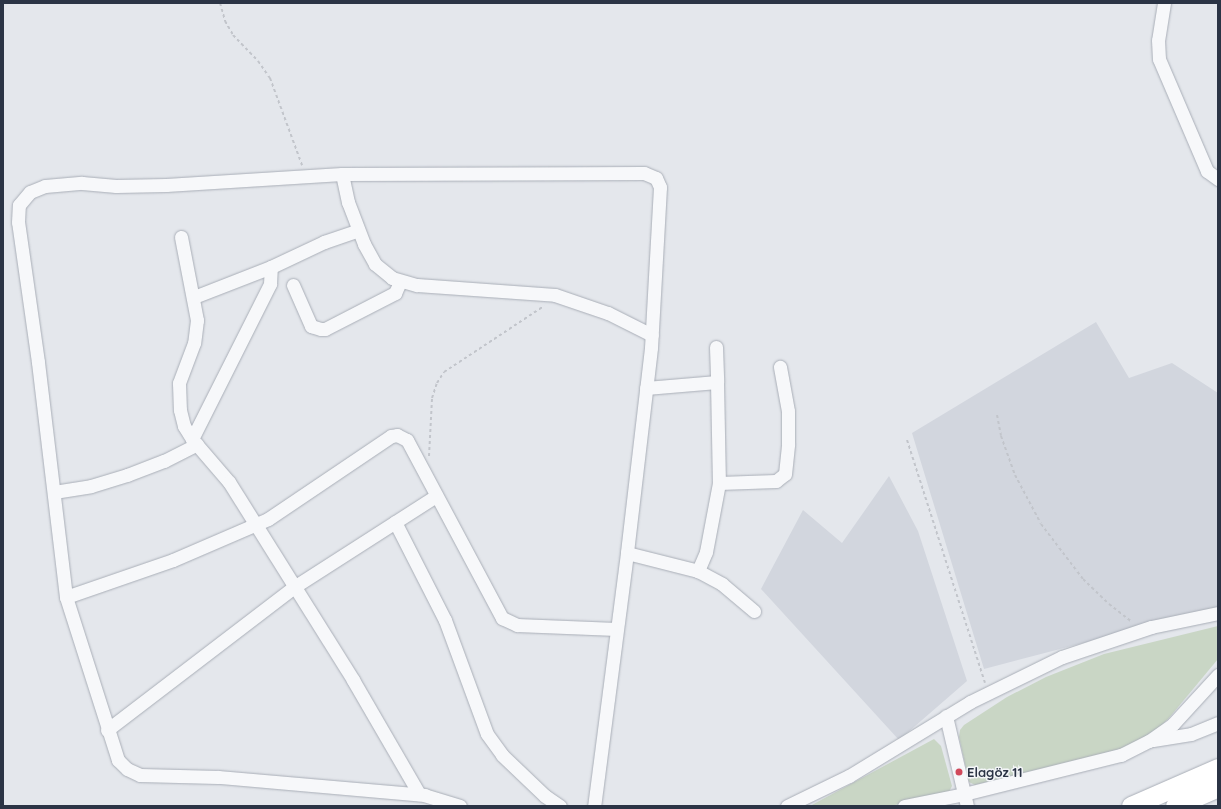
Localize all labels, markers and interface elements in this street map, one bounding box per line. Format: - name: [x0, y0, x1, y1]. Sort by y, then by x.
- place label: Elagöz 11: [967, 764, 1022, 780]
- marker: Elagöz 11: [954, 767, 964, 777]

